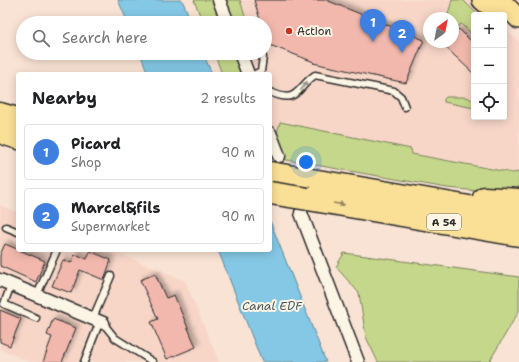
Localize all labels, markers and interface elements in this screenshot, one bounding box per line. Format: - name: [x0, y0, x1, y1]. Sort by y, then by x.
- pin: 1: [360, 9, 386, 42]
- north arrow: [423, 12, 459, 48]
- map controls: [471, 12, 507, 120]
- button: +: [471, 12, 507, 48]
- search box: [16, 16, 272, 60]
- pin: 2: [389, 20, 415, 53]
- place label: Action: [297, 24, 331, 39]
- marker: Action: [284, 26, 294, 36]
- icon: search: [30, 27, 52, 49]
- text: Search here: [62, 28, 148, 48]
- button: −: [471, 48, 507, 84]
- one-way arrow: [299, 80, 308, 91]
- button: locate: [471, 84, 507, 120]
- text: Nearby: [32, 87, 97, 109]
- text: 2 results: [200, 90, 256, 107]
- text: Picard: [71, 134, 121, 154]
- text: 1: [43, 144, 49, 161]
- text: 90 m: [221, 144, 255, 161]
- your location: [296, 152, 316, 172]
- text: Shop: [71, 154, 101, 171]
- text: Marcel&fils: [71, 198, 160, 218]
- one-way arrow: [333, 202, 345, 208]
- text: 2: [41, 208, 51, 225]
- text: 90 m: [221, 208, 255, 225]
- road number: A 54: [427, 214, 461, 230]
- text: Supermarket: [71, 218, 150, 235]
- water label: Canal EDF: [242, 298, 303, 314]

